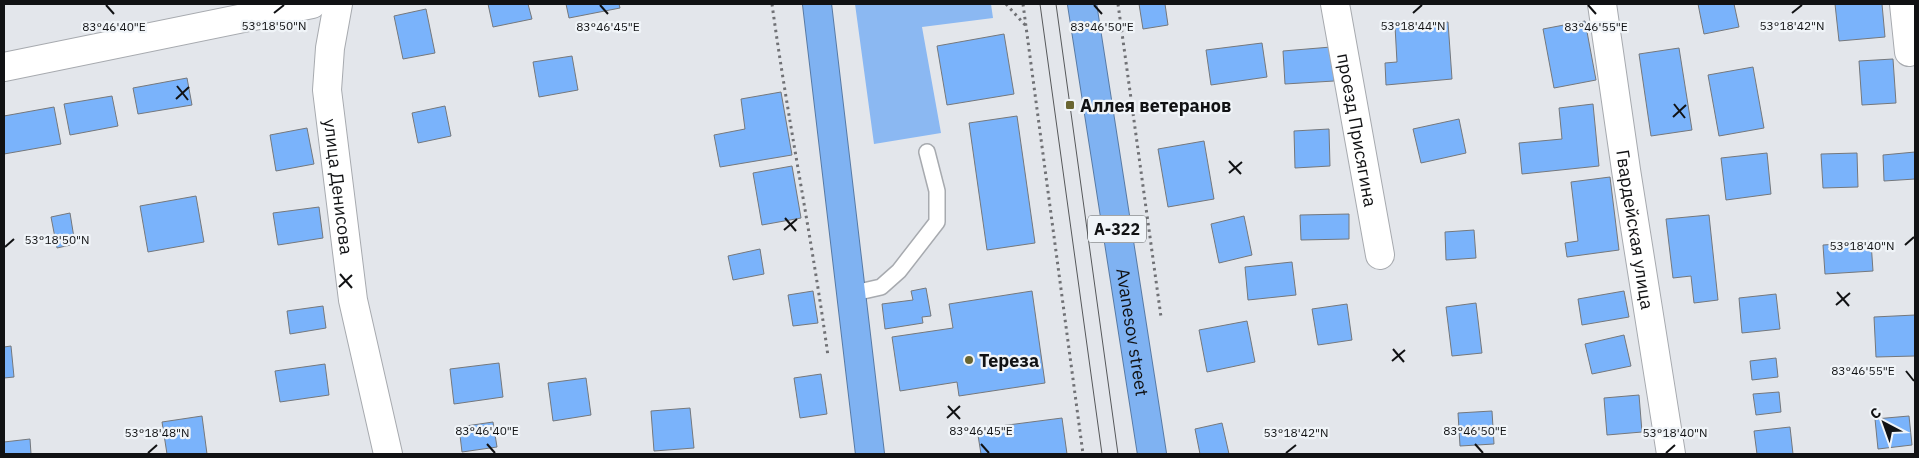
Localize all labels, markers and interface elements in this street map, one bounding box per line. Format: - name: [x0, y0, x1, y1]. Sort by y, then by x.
- text: 53°18'50"N: [241, 18, 307, 33]
- text: 53°18'44"N: [1380, 18, 1446, 33]
- text: 53°18'42"N: [1759, 18, 1825, 33]
- text: 83°46'40"E: [82, 19, 146, 34]
- text: 83°46'45"E: [576, 19, 640, 34]
- text: 83°46'50"E: [1070, 19, 1134, 34]
- text: 83°46'55"E: [1564, 19, 1628, 34]
- street label: проезд Присягина: [1333, 51, 1383, 209]
- place label: Аллея ветеранов: [1080, 94, 1231, 117]
- marker: Аллея ветеранов: [1064, 99, 1076, 111]
- street label: улица Денисова: [319, 117, 359, 256]
- street label: Гвардейская улица: [1612, 148, 1659, 311]
- road number: А-322: [1088, 215, 1146, 242]
- text: 53°18'50"N: [24, 232, 90, 247]
- text: 53°18'40"N: [1829, 238, 1895, 253]
- street label: Avanesov street: [1112, 267, 1154, 398]
- place label: Тереза: [979, 349, 1039, 372]
- marker: Тереза: [963, 354, 975, 366]
- text: 83°46'55"E: [1831, 363, 1895, 378]
- north arrow: [1859, 398, 1909, 448]
- text: С: [1866, 403, 1885, 423]
- text: 83°46'40"E: [455, 423, 519, 438]
- text: 83°46'45"E: [949, 423, 1013, 438]
- text: 83°46'50"E: [1443, 423, 1507, 438]
- text: 53°18'48"N: [124, 425, 190, 440]
- text: 53°18'42"N: [1263, 425, 1329, 440]
- text: 53°18'40"N: [1642, 425, 1708, 440]

